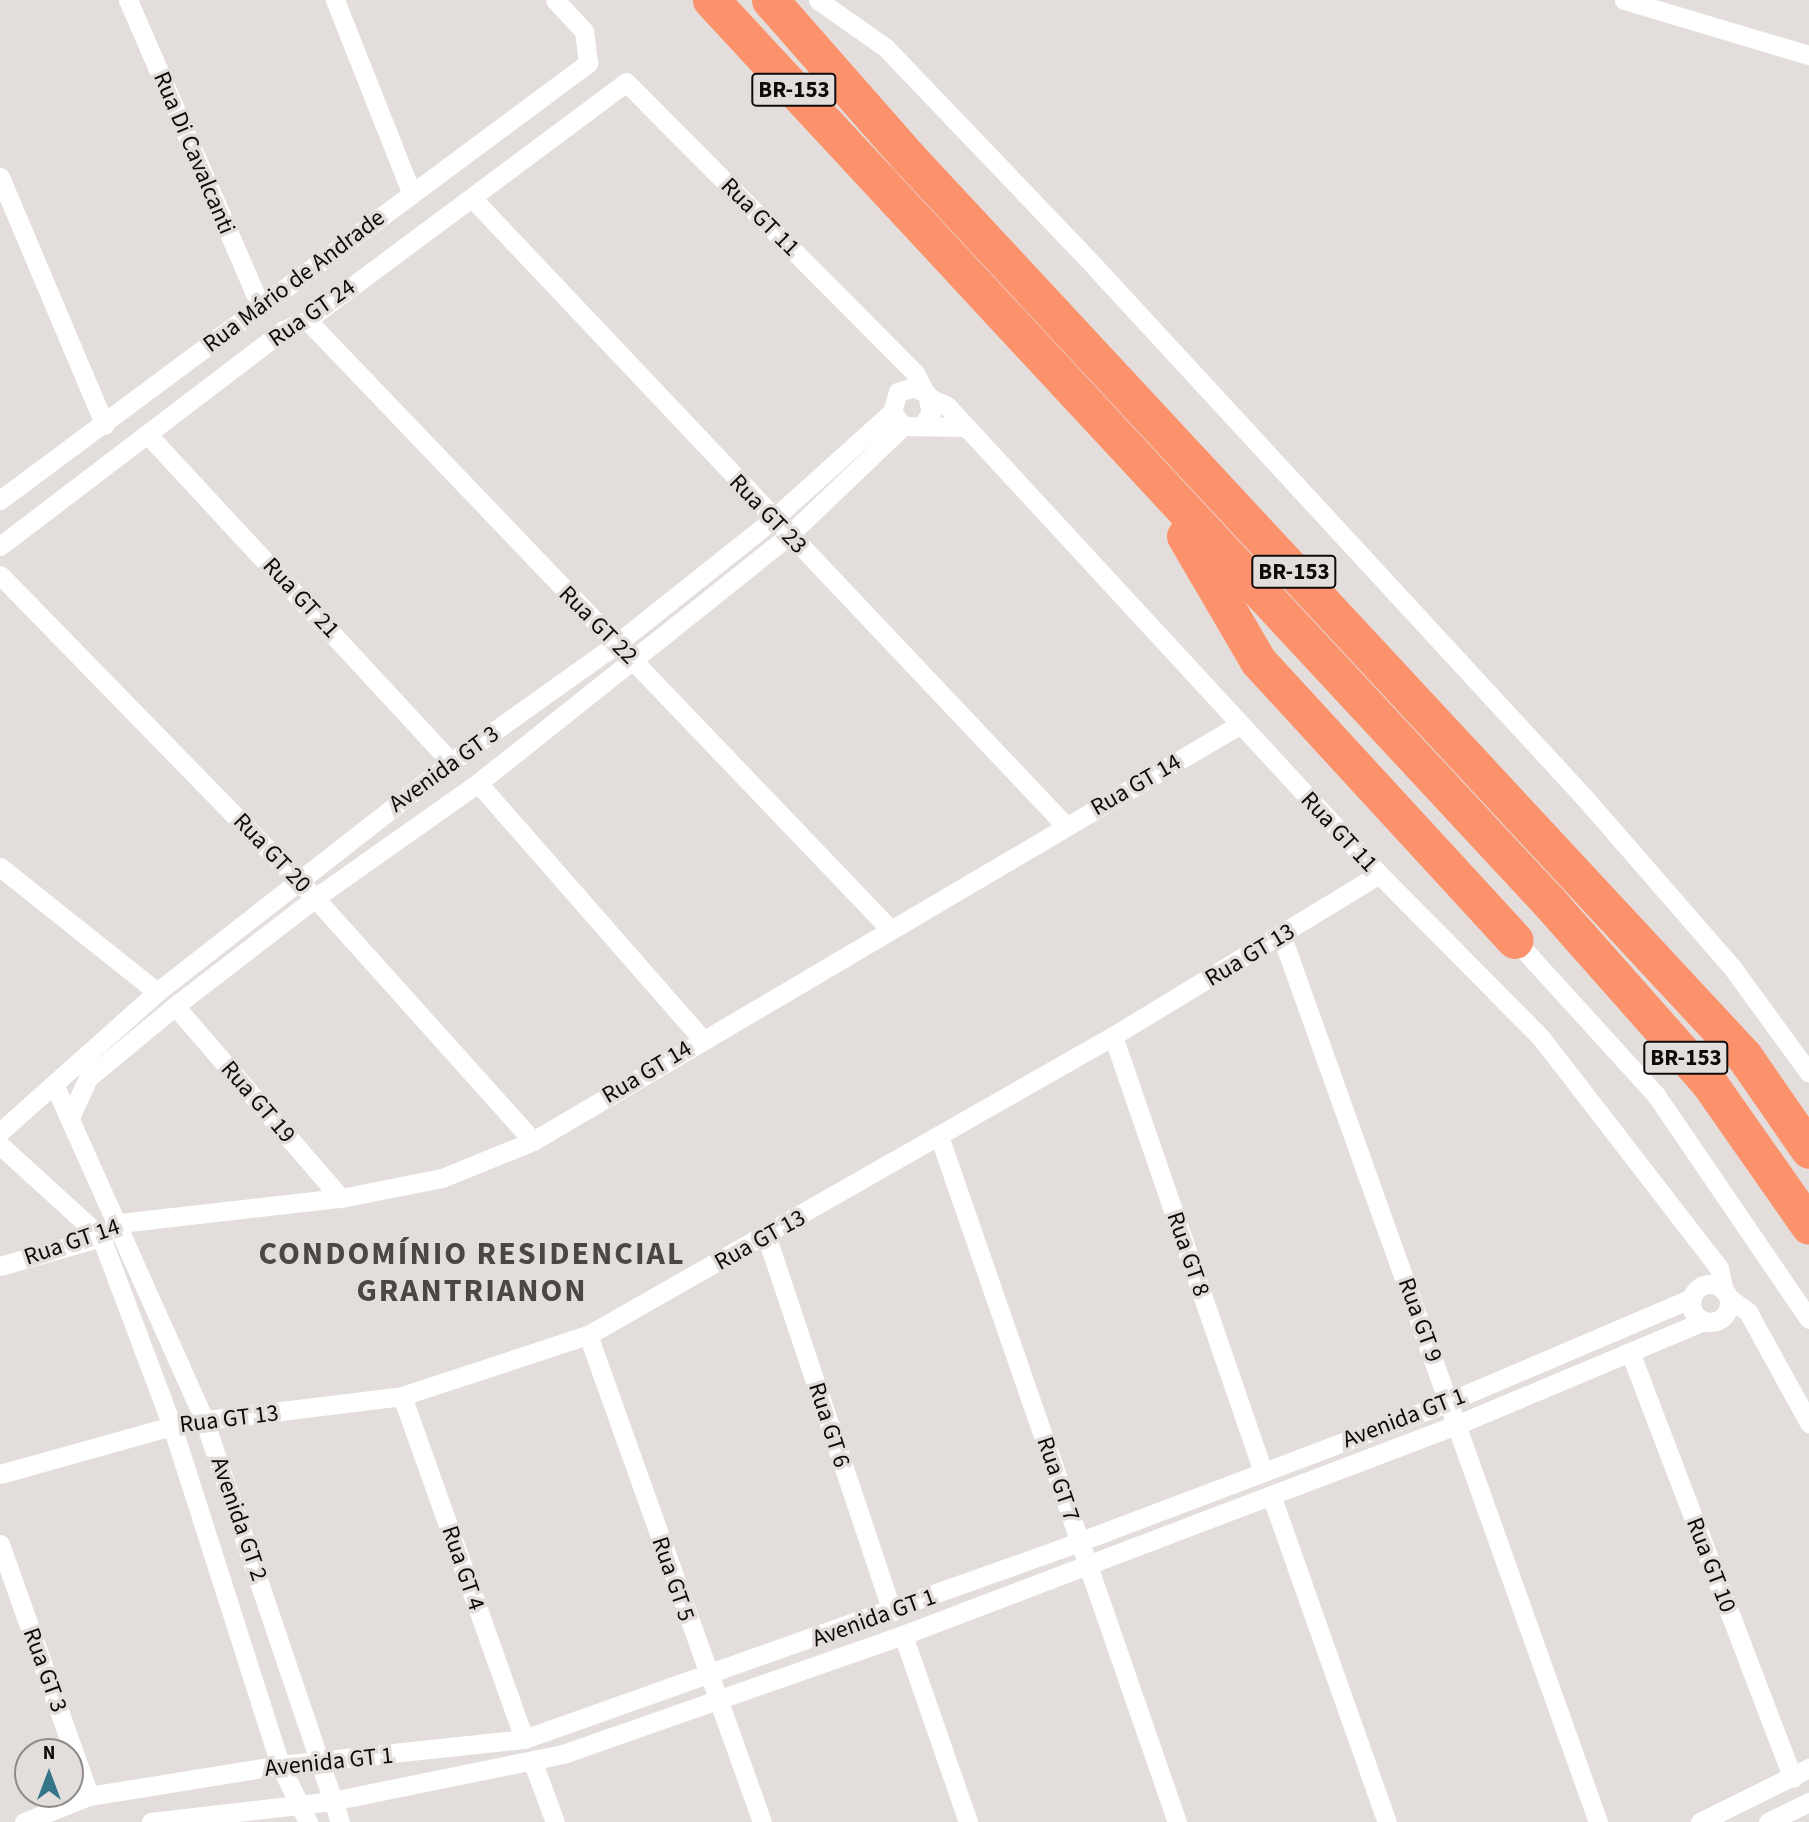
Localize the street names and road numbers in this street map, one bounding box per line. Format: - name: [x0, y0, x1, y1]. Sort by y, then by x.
- street label: Rua Di Cavalcanti: [147, 67, 241, 239]
- road number: BR-153: [750, 71, 838, 110]
- street label: Rua GT 11: [715, 172, 805, 262]
- street label: Rua Mário de Andrade: [198, 203, 390, 359]
- street label: Rua GT 24: [263, 273, 361, 353]
- street label: Rua GT 23: [723, 468, 813, 560]
- street label: Rua GT 21: [257, 552, 345, 644]
- road number: BR-153: [1250, 552, 1338, 592]
- street label: Rua GT 22: [553, 580, 643, 670]
- street label: Avenida GT 3: [383, 719, 505, 819]
- street label: Rua GT 14: [1086, 748, 1186, 822]
- street label: Rua GT 11: [1295, 786, 1383, 878]
- street label: Rua GT 20: [227, 807, 317, 899]
- street label: Rua GT 13: [1200, 917, 1300, 993]
- street label: Rua GT 14: [597, 1034, 697, 1110]
- road number: BR-153: [1642, 1038, 1730, 1078]
- street label: Rua GT 19: [215, 1055, 301, 1149]
- street label: Rua GT 13: [710, 1203, 810, 1277]
- street label: Rua GT 8: [1160, 1208, 1216, 1300]
- street label: Rua GT 14: [20, 1212, 124, 1272]
- street label: Rua GT 9: [1392, 1274, 1448, 1366]
- street label: Rua GT 6: [802, 1379, 856, 1471]
- street label: Avenida GT 1: [1339, 1381, 1469, 1455]
- street label: Rua GT 13: [178, 1399, 280, 1439]
- street label: Rua GT 7: [1030, 1433, 1086, 1525]
- street label: Avenida GT 2: [204, 1453, 274, 1585]
- street label: Rua GT 10: [1680, 1513, 1742, 1617]
- street label: Rua GT 4: [435, 1522, 491, 1614]
- street label: Rua GT 5: [645, 1533, 701, 1625]
- street label: Avenida GT 1: [808, 1582, 940, 1654]
- street label: Rua GT 3: [17, 1624, 73, 1716]
- street label: Avenida GT 1: [263, 1741, 395, 1783]

